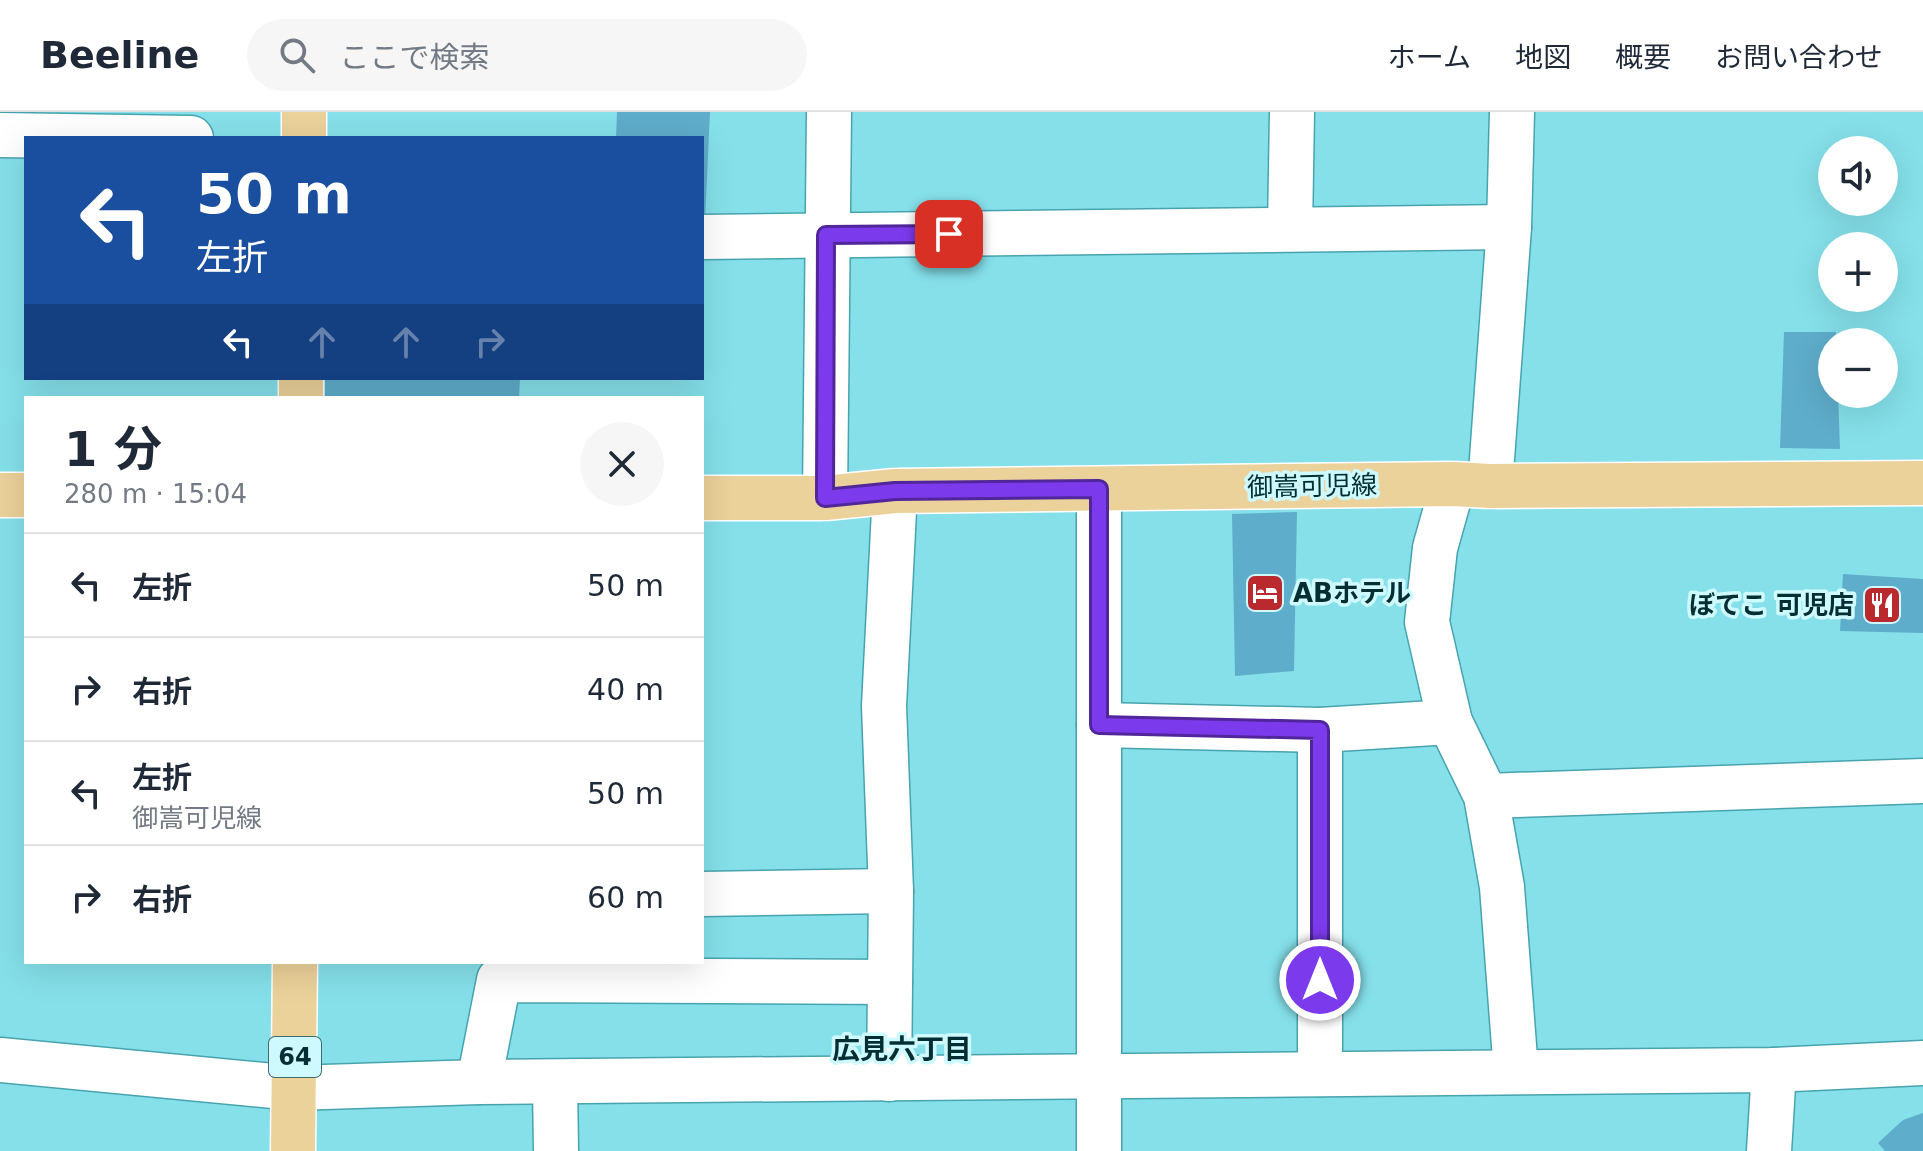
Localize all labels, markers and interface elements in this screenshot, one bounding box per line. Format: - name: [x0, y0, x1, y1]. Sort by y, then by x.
- search box: [247, 19, 807, 91]
- text: Beeline: [40, 33, 199, 77]
- icon: search: [275, 33, 319, 77]
- text: ここで検索: [339, 40, 489, 75]
- text: ホーム: [1388, 41, 1471, 74]
- text: 地図: [1515, 41, 1571, 74]
- text: 概要: [1615, 41, 1671, 74]
- text: お問い合わせ: [1715, 41, 1883, 74]
- map controls: [1818, 136, 1898, 408]
- button: sound: [1818, 136, 1898, 216]
- text: 50 m: [196, 161, 352, 226]
- icon: left: [64, 168, 168, 272]
- pin: [915, 200, 983, 268]
- icon: arrive: [927, 212, 971, 256]
- button: +: [1818, 232, 1898, 312]
- text: 左折: [196, 237, 268, 278]
- icon: left: [216, 320, 260, 364]
- icon: ahead: [300, 320, 344, 364]
- icon: ahead: [384, 320, 428, 364]
- icon: right: [468, 320, 512, 364]
- button: −: [1818, 328, 1898, 408]
- text: 1 分: [64, 421, 162, 477]
- button: close: [580, 422, 664, 506]
- street label: 御嵩可児線: [1247, 470, 1377, 502]
- text: 280 m · 15:04: [64, 479, 247, 509]
- icon: left: [64, 563, 108, 607]
- text: 50 m: [587, 568, 664, 603]
- text: 左折: [132, 570, 192, 605]
- hotel icon: ABホテル: [1244, 572, 1286, 614]
- place label: ABホテル: [1293, 578, 1411, 608]
- restaurant icon: ぼてこ 可児店: [1861, 584, 1903, 626]
- place label: ぼてこ 可児店: [1689, 590, 1854, 620]
- icon: right: [64, 667, 108, 711]
- text: 40 m: [587, 672, 664, 707]
- text: 右折: [132, 674, 192, 709]
- text: 左折: [132, 760, 192, 795]
- icon: left: [64, 771, 108, 815]
- text: 50 m: [587, 776, 664, 811]
- text: 御嵩可児線: [132, 803, 262, 833]
- icon: right: [64, 875, 108, 919]
- text: 60 m: [587, 880, 664, 915]
- text: 右折: [132, 882, 192, 917]
- position arrow: [1278, 938, 1362, 1022]
- district label: 広見六丁目: [832, 1033, 972, 1066]
- road number: 64: [269, 1037, 321, 1077]

